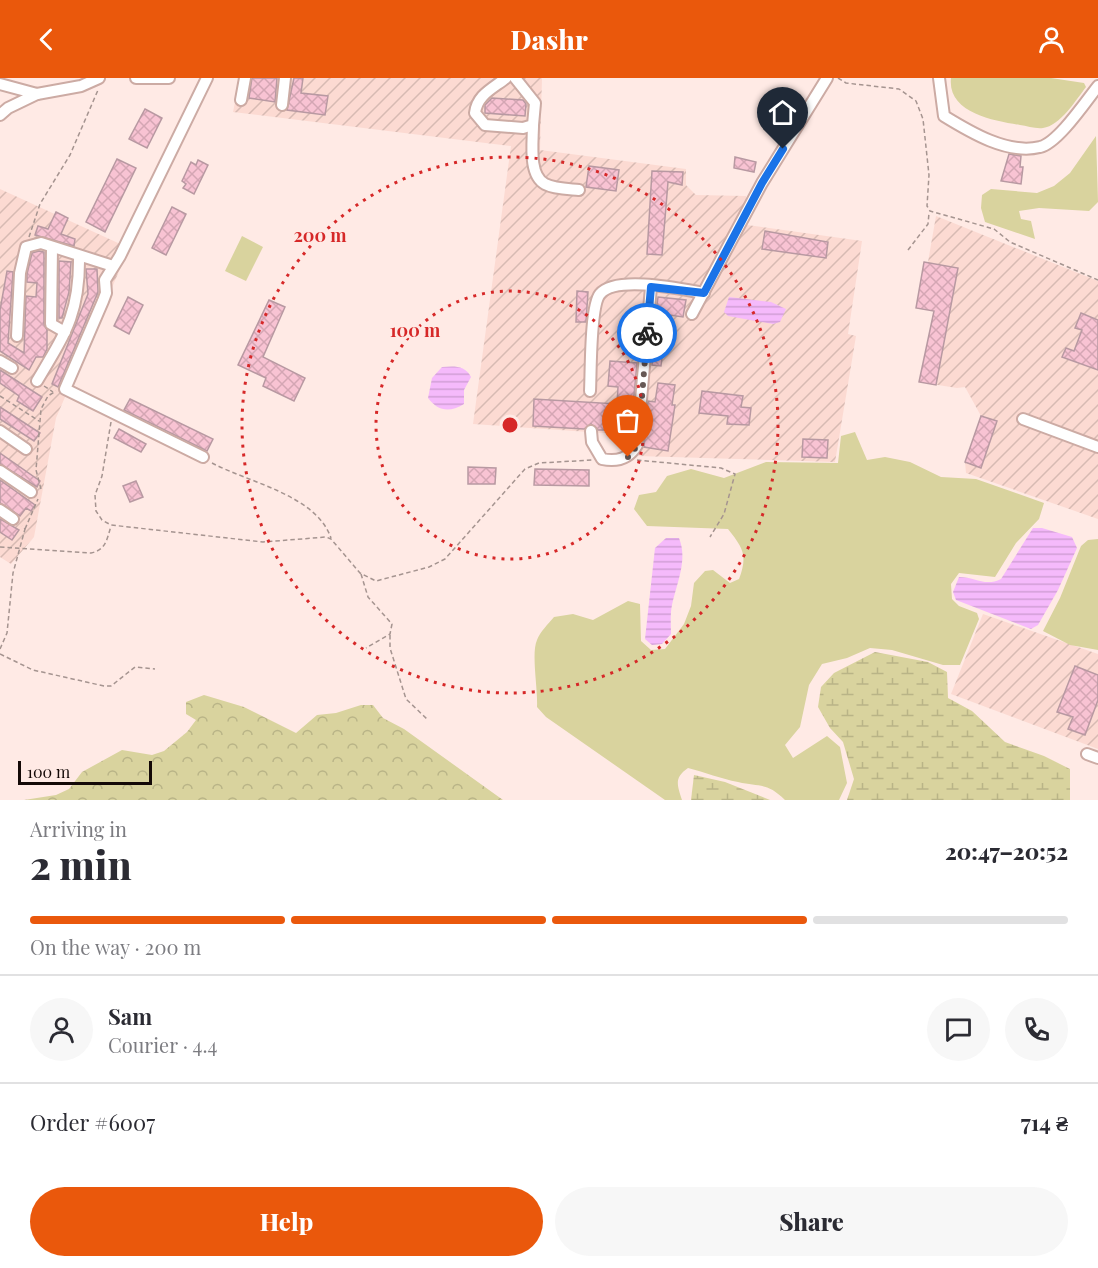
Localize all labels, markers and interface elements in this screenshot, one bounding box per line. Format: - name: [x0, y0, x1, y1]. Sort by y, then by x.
- text: Dashr: [510, 21, 588, 57]
- icon: back: [30, 23, 63, 56]
- icon: person: [1035, 23, 1068, 56]
- pin: [757, 87, 808, 149]
- icon: home: [766, 96, 799, 129]
- text: 200 m: [293, 223, 347, 247]
- courier: [617, 303, 677, 363]
- icon: bike: [631, 317, 664, 350]
- text: 100 m: [390, 318, 441, 342]
- pin: [602, 395, 653, 457]
- icon: bag: [611, 404, 644, 437]
- centre of rings: [500, 415, 520, 435]
- scale bar: [18, 758, 152, 786]
- text: 100 m: [27, 761, 70, 782]
- text: Arriving in: [30, 815, 127, 842]
- text: 20:47–20:52: [945, 836, 1068, 866]
- text: 2 min: [30, 838, 132, 890]
- text: On the way · 200 m: [30, 933, 201, 960]
- button: person: [30, 998, 93, 1061]
- button: chat: [927, 998, 990, 1061]
- button: phone: [1005, 998, 1068, 1061]
- text: Sam: [108, 1001, 152, 1031]
- text: Courier · 4.4: [108, 1031, 217, 1058]
- text: Order #6007: [30, 1107, 155, 1137]
- text: 714 ₴: [1021, 1107, 1068, 1137]
- button: Help: [30, 1187, 543, 1256]
- button: Share: [555, 1187, 1068, 1256]

